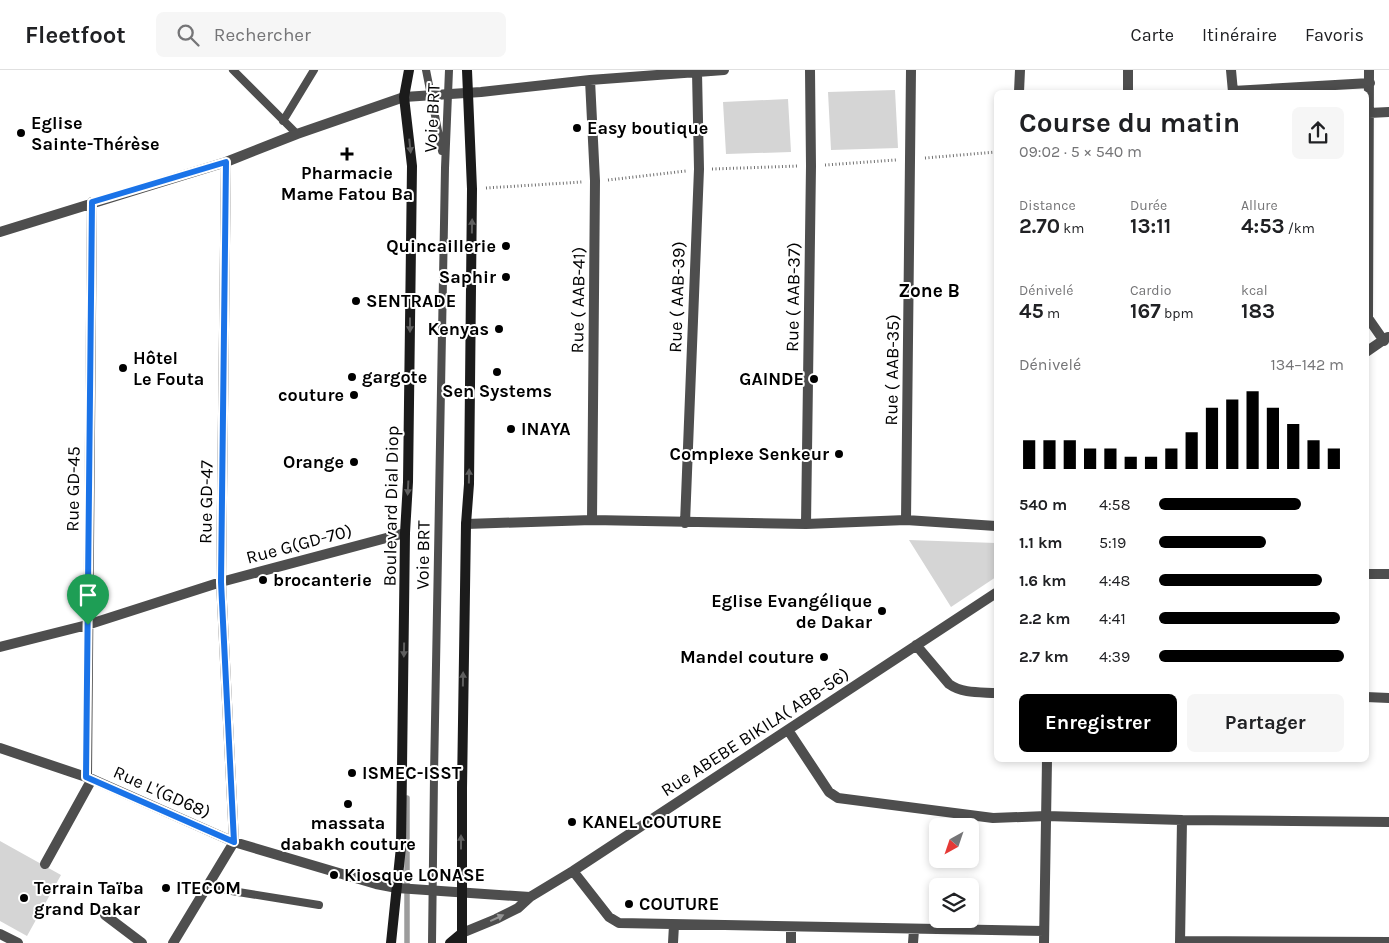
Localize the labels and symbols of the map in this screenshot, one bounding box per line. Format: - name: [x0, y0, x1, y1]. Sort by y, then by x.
- street label: Voie BRT: [419, 83, 445, 153]
- place label: Eglise Sainte-Thérèse: [31, 112, 159, 155]
- place label: Easy boutique: [587, 117, 708, 139]
- marker: Easy boutique: [571, 122, 583, 134]
- marker: Eglise Sainte-Thérèse: [15, 127, 27, 139]
- one-way arrow: [406, 138, 414, 154]
- marker: Pharmacie Mame Fatou Ba: [341, 148, 353, 160]
- place label: Pharmacie Mame Fatou Ba: [281, 162, 413, 205]
- one-way arrow: [468, 217, 476, 233]
- place label: Quincaillerie: [386, 235, 496, 257]
- marker: Quincaillerie: [500, 240, 512, 252]
- street label: Rue ( AAB-39): [664, 241, 690, 353]
- street label: Rue ( AAB-37): [781, 242, 805, 352]
- street label: Rue ( AAB-41): [566, 246, 590, 354]
- place label: Saphir: [439, 266, 496, 288]
- marker: Saphir: [500, 271, 512, 283]
- district label: Zone B: [898, 280, 960, 302]
- place label: SENTRADE: [366, 290, 456, 312]
- marker: SENTRADE: [350, 295, 362, 307]
- street label: Rue ( AAB-35): [880, 314, 904, 426]
- one-way arrow: [406, 318, 414, 334]
- place label: Kenyas: [427, 318, 489, 340]
- marker: Kenyas: [493, 323, 505, 335]
- place label: Hôtel Le Fouta: [133, 347, 204, 390]
- marker: Hôtel Le Fouta: [117, 362, 129, 374]
- place label: gargote: [362, 366, 427, 388]
- marker: Sen Systems: [491, 366, 503, 378]
- place label: GAINDE: [739, 368, 804, 390]
- marker: gargote: [346, 371, 358, 383]
- marker: GAINDE: [808, 373, 820, 385]
- place label: Sen Systems: [442, 380, 552, 402]
- place label: couture: [278, 384, 344, 406]
- marker: couture: [348, 389, 360, 401]
- place label: INAYA: [521, 418, 571, 440]
- marker: INAYA: [505, 423, 517, 435]
- street label: Boulevard Dial Diop: [379, 425, 403, 587]
- place label: Complexe Senkeur: [670, 443, 829, 465]
- street label: Rue GD-45: [61, 446, 85, 532]
- marker: Complexe Senkeur: [833, 448, 845, 460]
- place label: Orange: [283, 451, 344, 473]
- marker: Orange: [348, 456, 360, 468]
- street label: Rue GD-47: [194, 459, 218, 544]
- one-way arrow: [465, 467, 473, 483]
- one-way arrow: [404, 480, 412, 496]
- street label: Rue G(GD-70): [244, 519, 354, 569]
- street label: Voie BRT: [411, 520, 435, 590]
- place label: brocanterie: [273, 569, 372, 591]
- pin: [67, 574, 109, 625]
- marker: brocanterie: [257, 574, 269, 586]
- place label: Eglise Evangélique de Dakar: [711, 590, 872, 633]
- marker: Eglise Evangélique de Dakar: [876, 605, 888, 617]
- one-way arrow: [400, 643, 408, 659]
- place label: Mandel couture: [680, 646, 814, 668]
- marker: Mandel couture: [818, 651, 830, 663]
- street label: Rue ABEBE BIKILA( ABB-56): [657, 663, 853, 801]
- one-way arrow: [459, 671, 467, 687]
- street label: Rue L'(GD68): [110, 761, 214, 823]
- place label: ISMEC-ISST: [362, 762, 462, 784]
- marker: ISMEC-ISST: [346, 767, 358, 779]
- marker: massata dabakh couture: [342, 798, 354, 810]
- place label: KANEL COUTURE: [582, 811, 722, 833]
- place label: massata dabakh couture: [280, 812, 416, 855]
- marker: KANEL COUTURE: [566, 816, 578, 828]
- north arrow: [929, 818, 979, 868]
- one-way arrow: [457, 834, 465, 850]
- place label: Kiosque LONASE: [344, 864, 485, 886]
- marker: Kiosque LONASE: [328, 869, 340, 881]
- place label: Terrain Taïba grand Dakar: [34, 877, 144, 920]
- place label: ITECOM: [176, 877, 241, 899]
- marker: ITECOM: [160, 882, 172, 894]
- marker: Terrain Taïba grand Dakar: [18, 892, 30, 904]
- place label: COUTURE: [639, 893, 719, 915]
- marker: COUTURE: [623, 898, 635, 910]
- one-way arrow: [490, 914, 505, 922]

